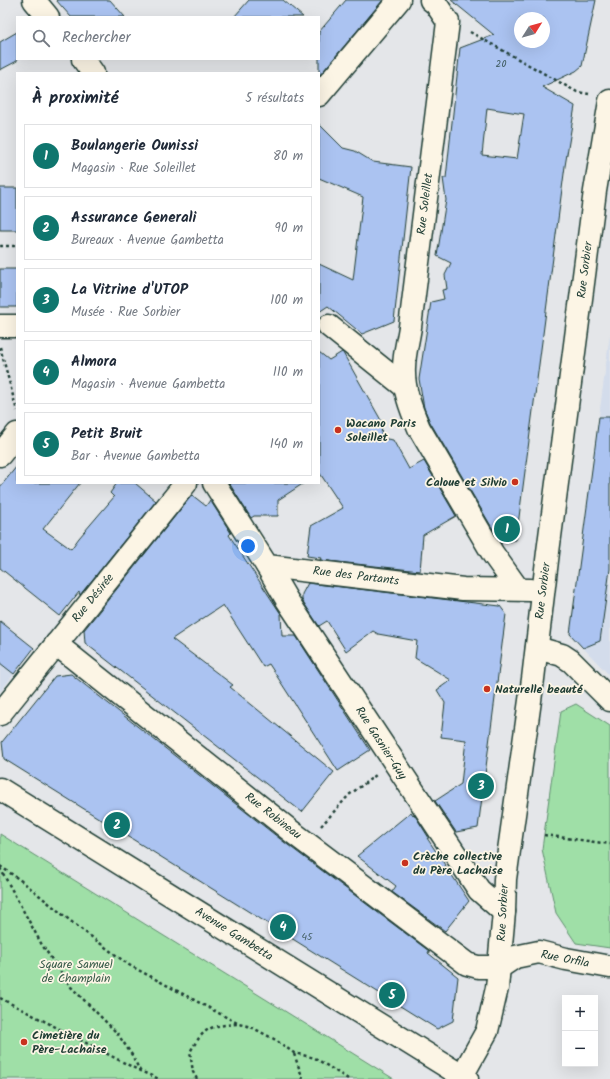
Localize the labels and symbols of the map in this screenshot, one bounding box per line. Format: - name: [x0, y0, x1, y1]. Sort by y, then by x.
- north arrow: [514, 12, 550, 48]
- house number: 20: [496, 56, 506, 72]
- street label: Rue Soleillet: [412, 172, 438, 236]
- street label: Rue Sorbier: [572, 239, 598, 300]
- place label: Wacano Paris Soleillet: [346, 414, 416, 447]
- marker: Wacano Paris Soleillet: [333, 425, 343, 435]
- place label: Caloue et Silvio: [426, 473, 508, 492]
- marker: Caloue et Silvio: [510, 477, 520, 487]
- pin: 1: [494, 514, 520, 544]
- your location: [238, 536, 258, 556]
- street label: Rue Sorbier: [530, 560, 556, 621]
- street label: Rue des Partants: [312, 561, 400, 591]
- street label: Rue Désirée: [67, 569, 119, 627]
- place label: Naturelle beauté: [495, 680, 583, 699]
- marker: Naturelle beauté: [482, 684, 492, 694]
- street label: Rue Gasnier-Guy: [350, 703, 412, 784]
- pin: 3: [468, 771, 494, 801]
- street label: Rue Robineau: [240, 788, 306, 844]
- pin: 2: [104, 810, 130, 840]
- place label: Crèche collective du Père Lachaise: [413, 847, 503, 880]
- marker: Crèche collective du Père Lachaise: [400, 858, 410, 868]
- street label: Rue Sorbier: [492, 883, 514, 942]
- street label: Avenue Gambetta: [191, 902, 277, 966]
- pin: 4: [270, 912, 296, 942]
- house number: 45: [302, 929, 313, 945]
- street label: Rue Orfila: [539, 945, 591, 973]
- park label: Square Samuel de Champlain: [39, 955, 113, 988]
- pin: 5: [379, 980, 405, 1010]
- place label: Cimetière du Père-Lachaise: [32, 1026, 107, 1059]
- marker: Cimetière du Père-Lachaise: [19, 1037, 29, 1047]

